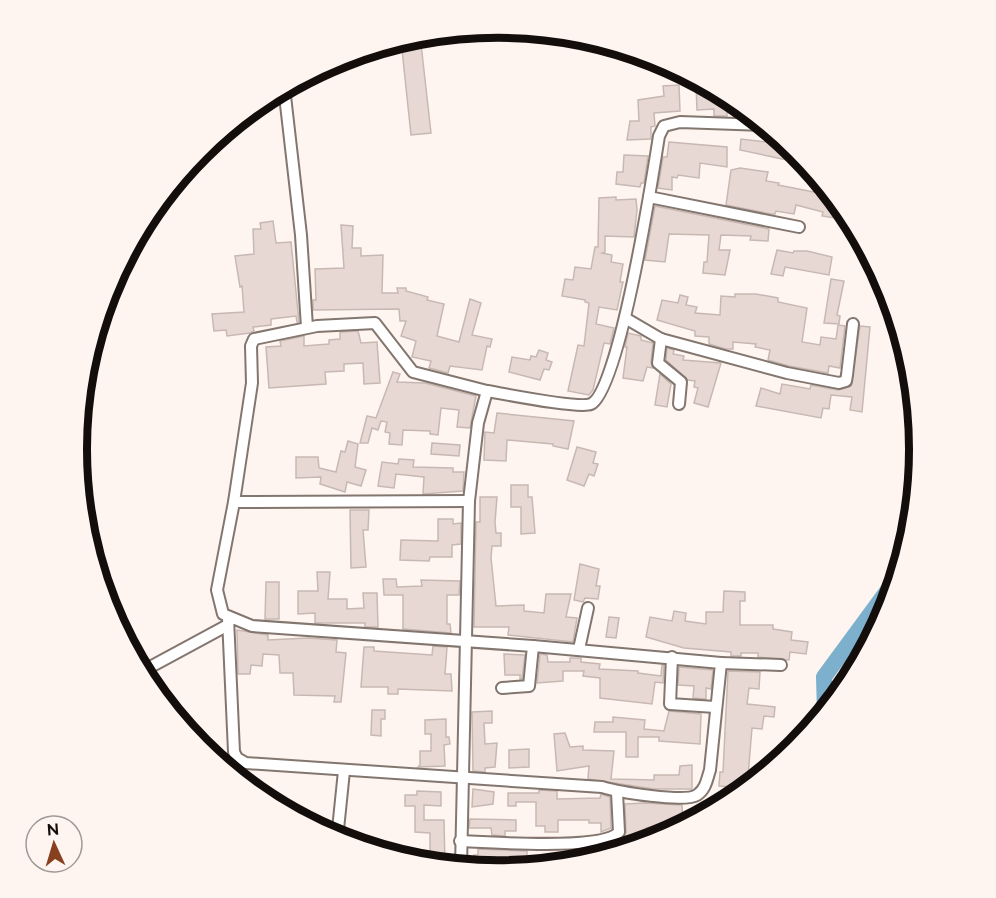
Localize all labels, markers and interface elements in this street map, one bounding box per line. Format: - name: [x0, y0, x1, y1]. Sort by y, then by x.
- north arrow: [24, 814, 84, 874]
- text: N: [46, 820, 60, 839]

